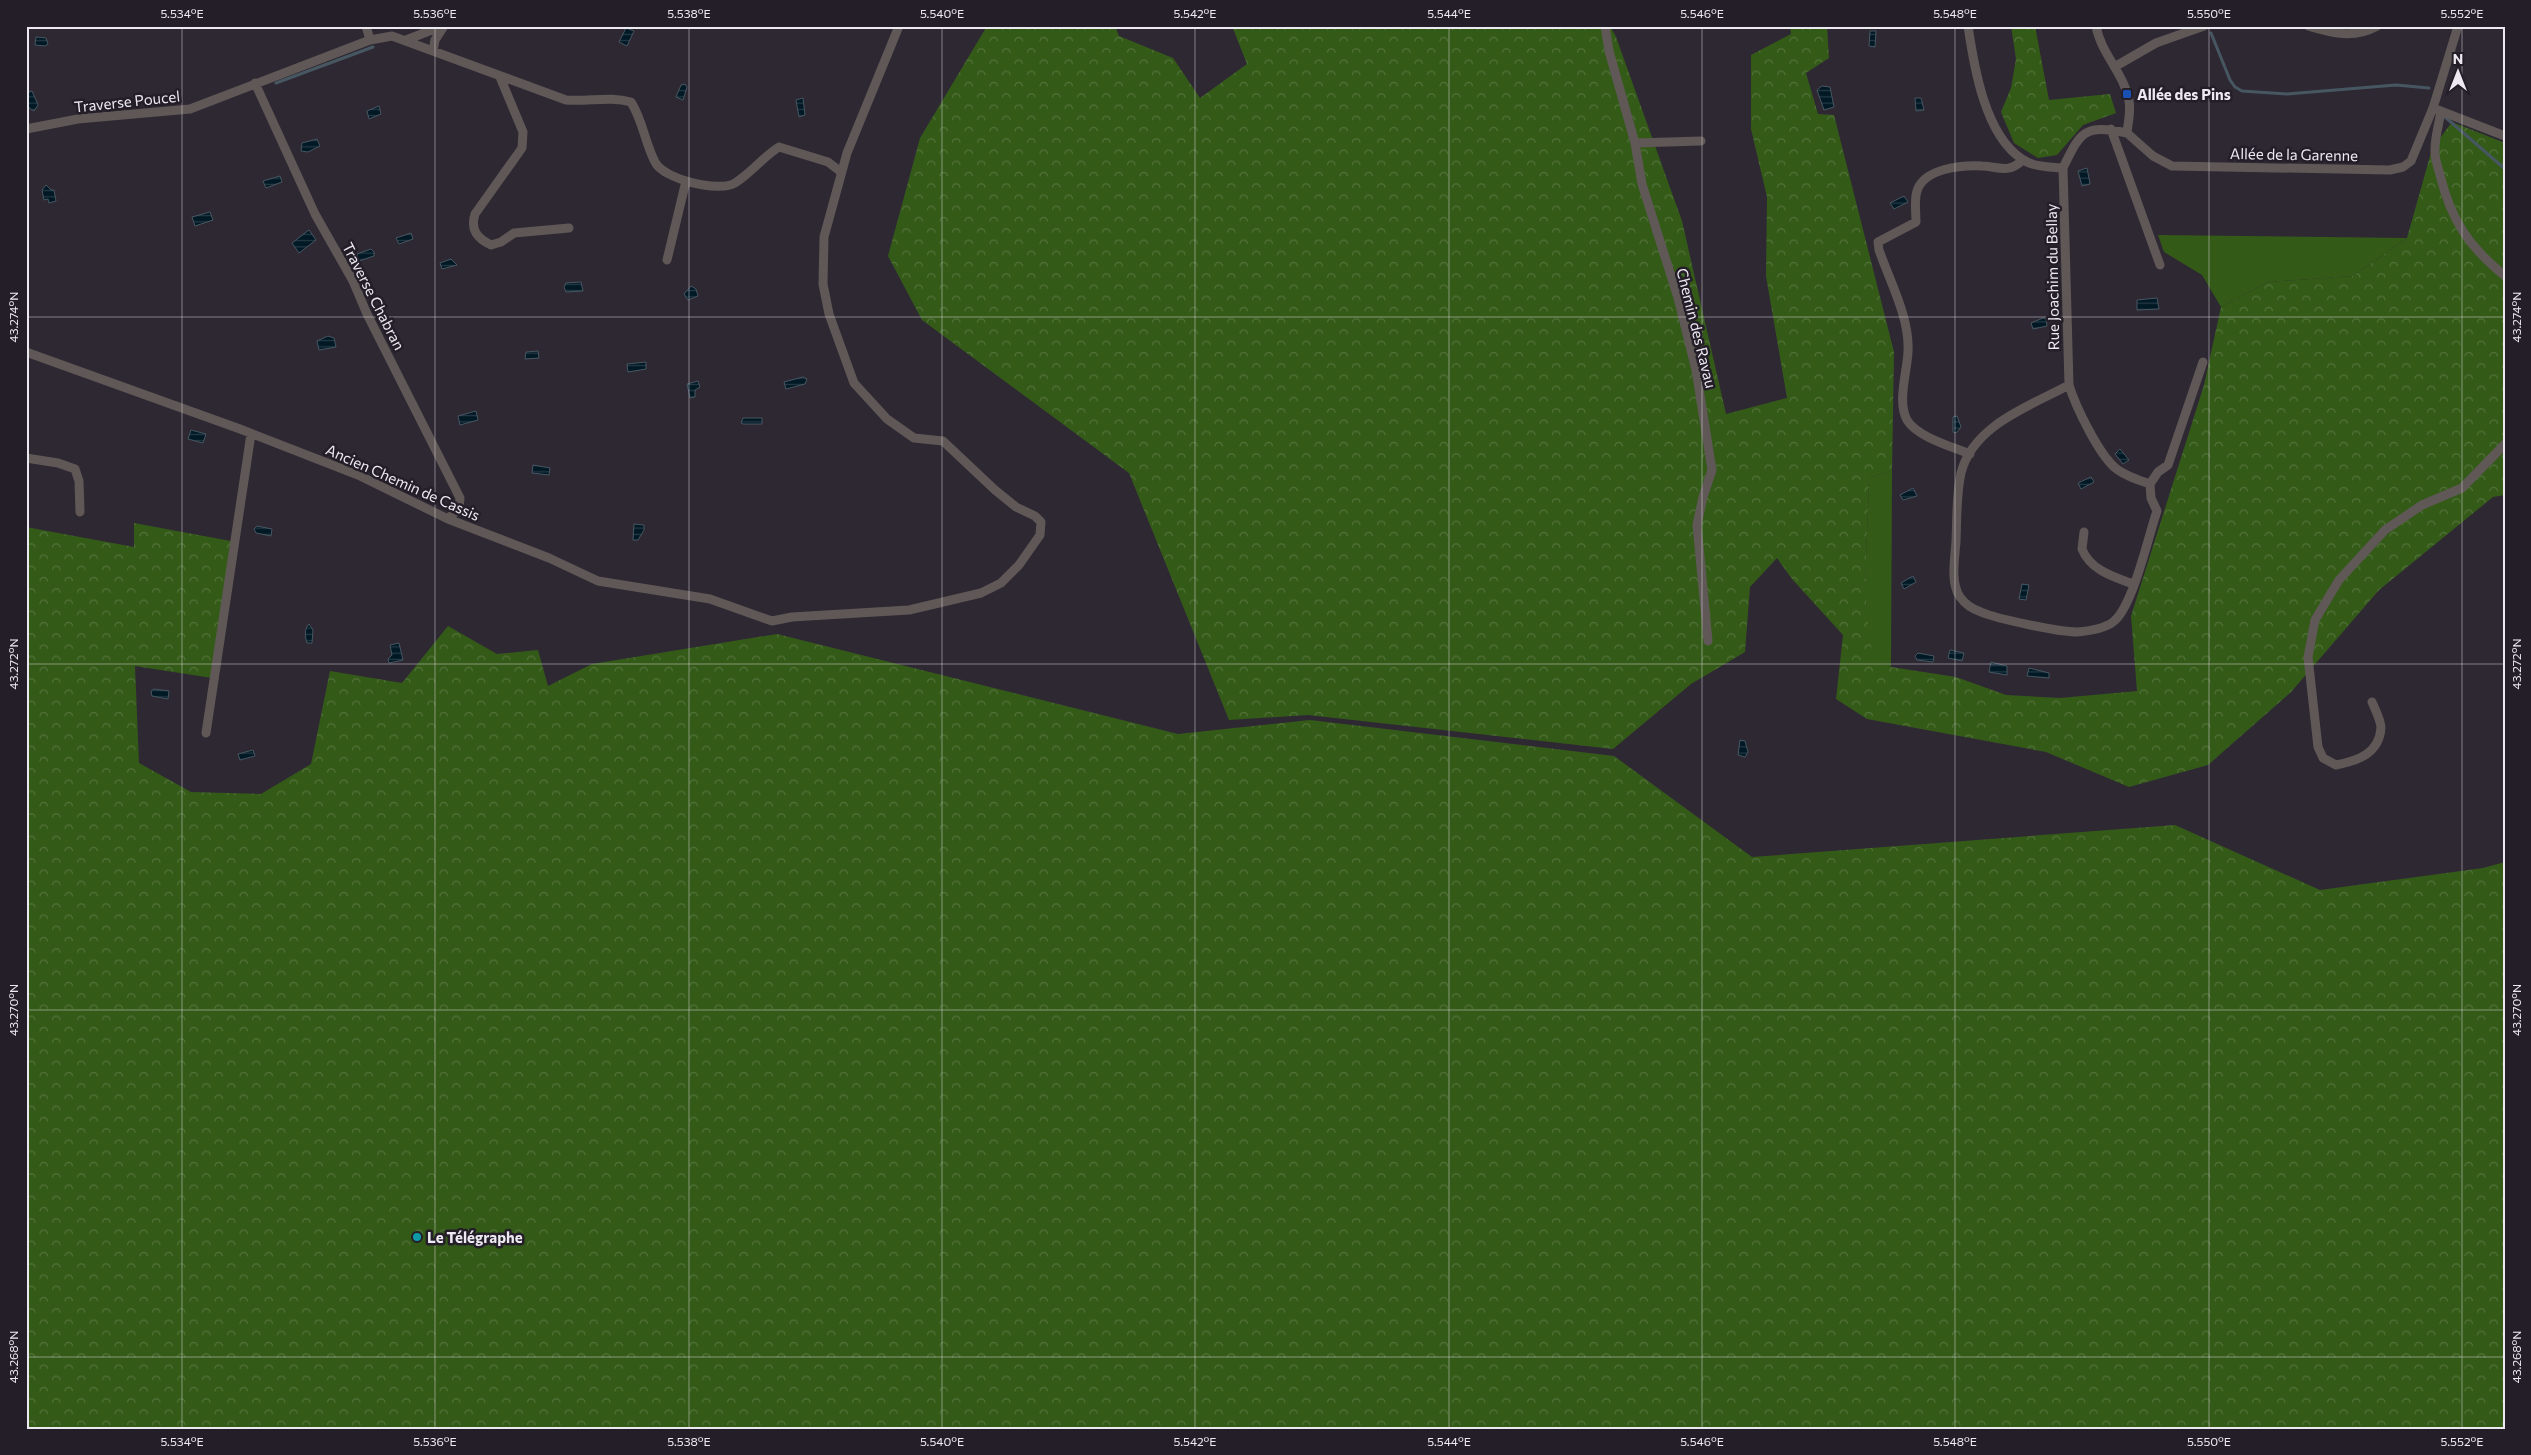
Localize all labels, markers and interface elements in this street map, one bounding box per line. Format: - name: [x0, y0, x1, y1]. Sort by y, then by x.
- text: 5.534°E: [160, 6, 204, 20]
- text: 5.536°E: [413, 6, 457, 20]
- text: 5.538°E: [667, 6, 711, 20]
- text: 5.540°E: [920, 6, 964, 20]
- text: 5.542°E: [1174, 6, 1216, 20]
- text: 5.544°E: [1427, 6, 1471, 20]
- text: 5.546°E: [1680, 6, 1724, 20]
- text: 5.548°E: [1933, 6, 1977, 20]
- text: 5.550°E: [2187, 6, 2231, 20]
- text: 5.552°E: [2441, 6, 2483, 20]
- north arrow: [2434, 48, 2484, 98]
- text: N: [2453, 50, 2463, 67]
- place label: Allée des Pins: [2137, 85, 2231, 103]
- street label: Traverse Poucel: [73, 86, 181, 116]
- marker: Allée des Pins: [2121, 88, 2133, 100]
- street label: Allée de la Garenne: [2230, 144, 2358, 164]
- street label: Rue Joachim du Bellay: [2042, 203, 2062, 350]
- street label: Traverse Chabran: [339, 239, 409, 353]
- street label: Chemin des Ravau: [1673, 266, 1721, 390]
- text: 43.274°N: [6, 292, 20, 342]
- text: 43.274°N: [2509, 292, 2523, 342]
- street label: Ancien Chemin de Cassis: [323, 440, 483, 524]
- text: 43.272°N: [6, 638, 20, 690]
- text: 43.272°N: [2509, 638, 2523, 690]
- text: 43.270°N: [6, 984, 20, 1036]
- text: 43.270°N: [2509, 984, 2523, 1036]
- place label: Le Télégraphe: [427, 1228, 523, 1246]
- marker: Le Télégraphe: [411, 1231, 423, 1243]
- text: 43.268°N: [6, 1331, 20, 1383]
- text: 43.268°N: [2509, 1331, 2523, 1383]
- text: 5.534°E: [160, 1434, 204, 1448]
- text: 5.536°E: [413, 1434, 457, 1448]
- text: 5.538°E: [667, 1434, 711, 1448]
- text: 5.540°E: [920, 1434, 964, 1448]
- text: 5.542°E: [1174, 1434, 1216, 1448]
- text: 5.544°E: [1427, 1434, 1471, 1448]
- text: 5.546°E: [1680, 1434, 1724, 1448]
- text: 5.548°E: [1933, 1434, 1977, 1448]
- text: 5.550°E: [2187, 1434, 2231, 1448]
- text: 5.552°E: [2441, 1434, 2483, 1448]

